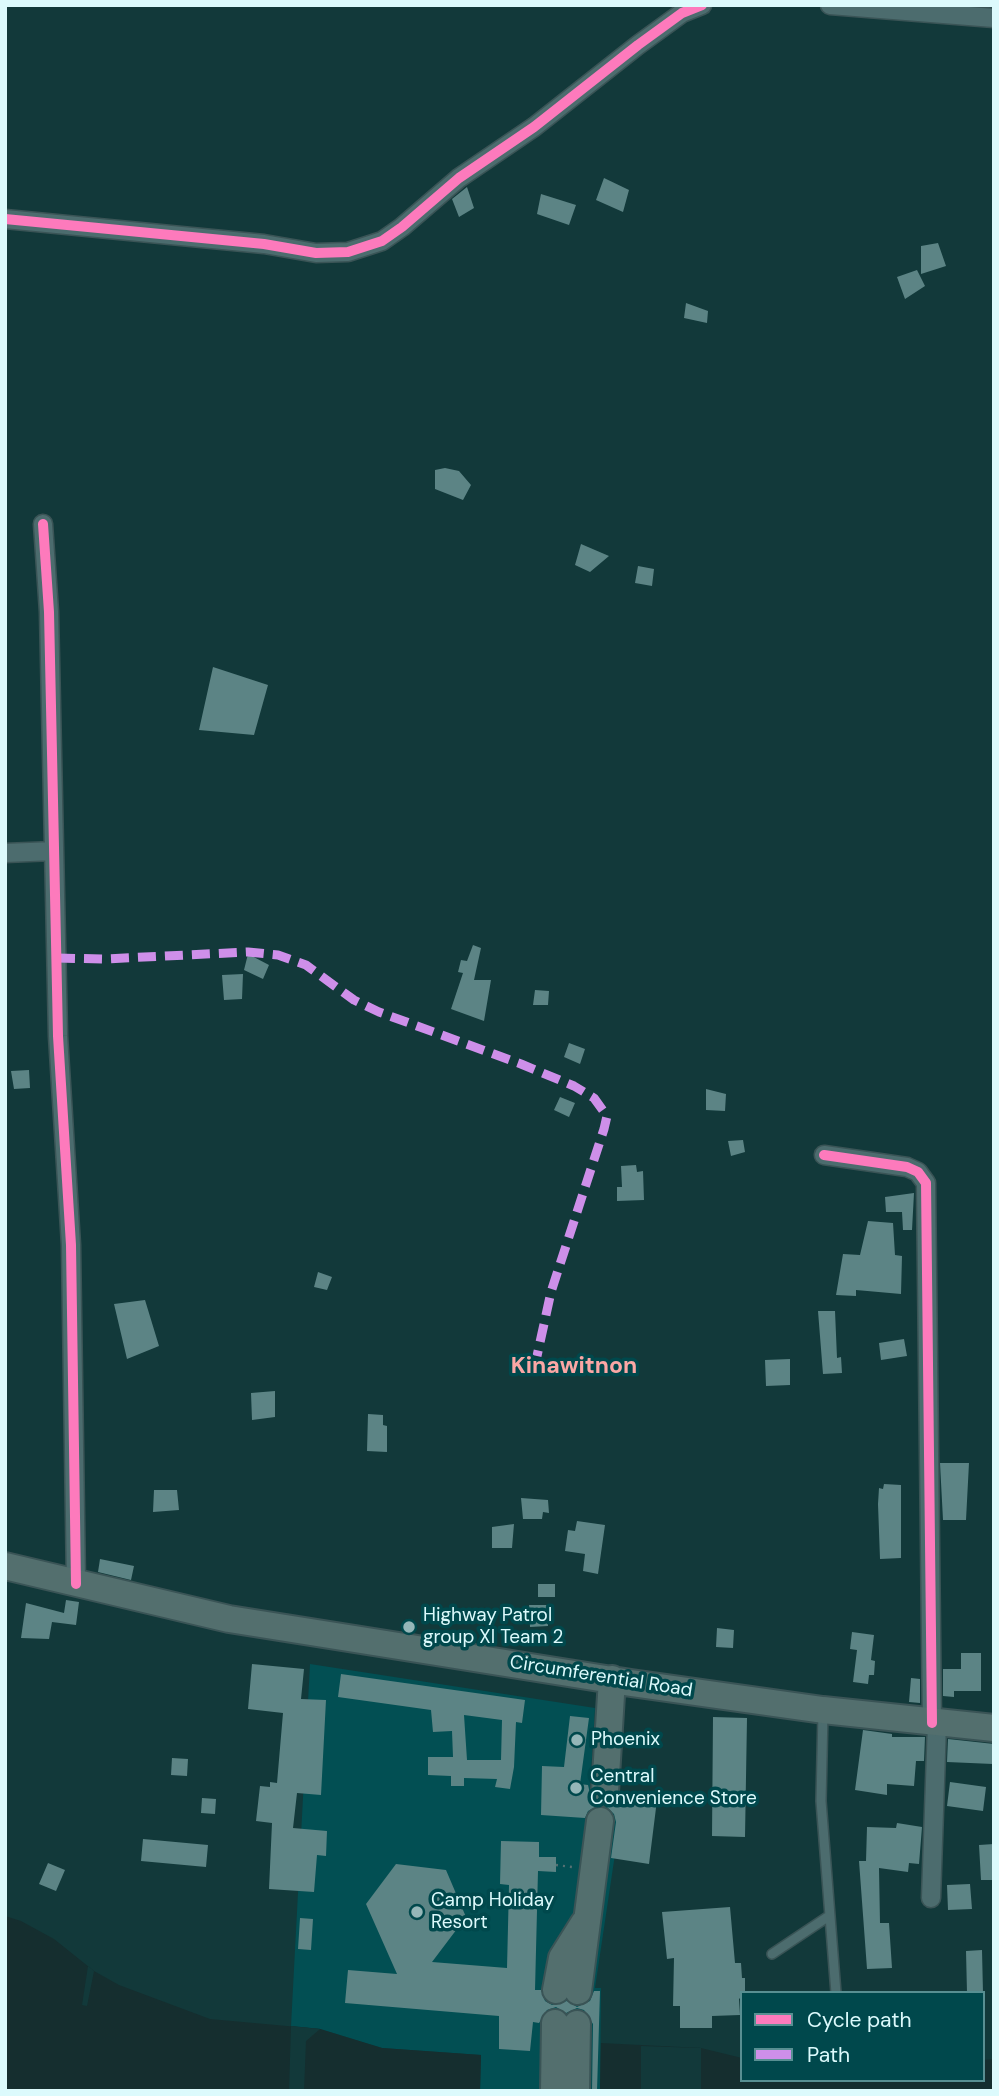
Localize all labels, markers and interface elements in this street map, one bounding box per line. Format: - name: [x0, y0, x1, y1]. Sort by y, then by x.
- district label: Kinawitnon: [511, 1353, 637, 1381]
- place label: Highway Patrol group XI Team 2: [423, 1605, 563, 1649]
- marker: Highway Patrol group XI Team 2: [401, 1619, 417, 1635]
- street label: Circumferential Road: [508, 1651, 694, 1703]
- place label: Phoenix: [591, 1729, 660, 1751]
- marker: Phoenix: [569, 1732, 585, 1748]
- place label: Central Convenience Store: [590, 1766, 757, 1810]
- marker: Central Convenience Store: [568, 1780, 584, 1796]
- place label: Camp Holiday Resort: [431, 1890, 554, 1934]
- marker: Camp Holiday Resort: [409, 1904, 425, 1920]
- legend: [740, 1991, 985, 2082]
- text: Cycle path: [807, 2006, 912, 2034]
- text: Path: [807, 2041, 850, 2069]

